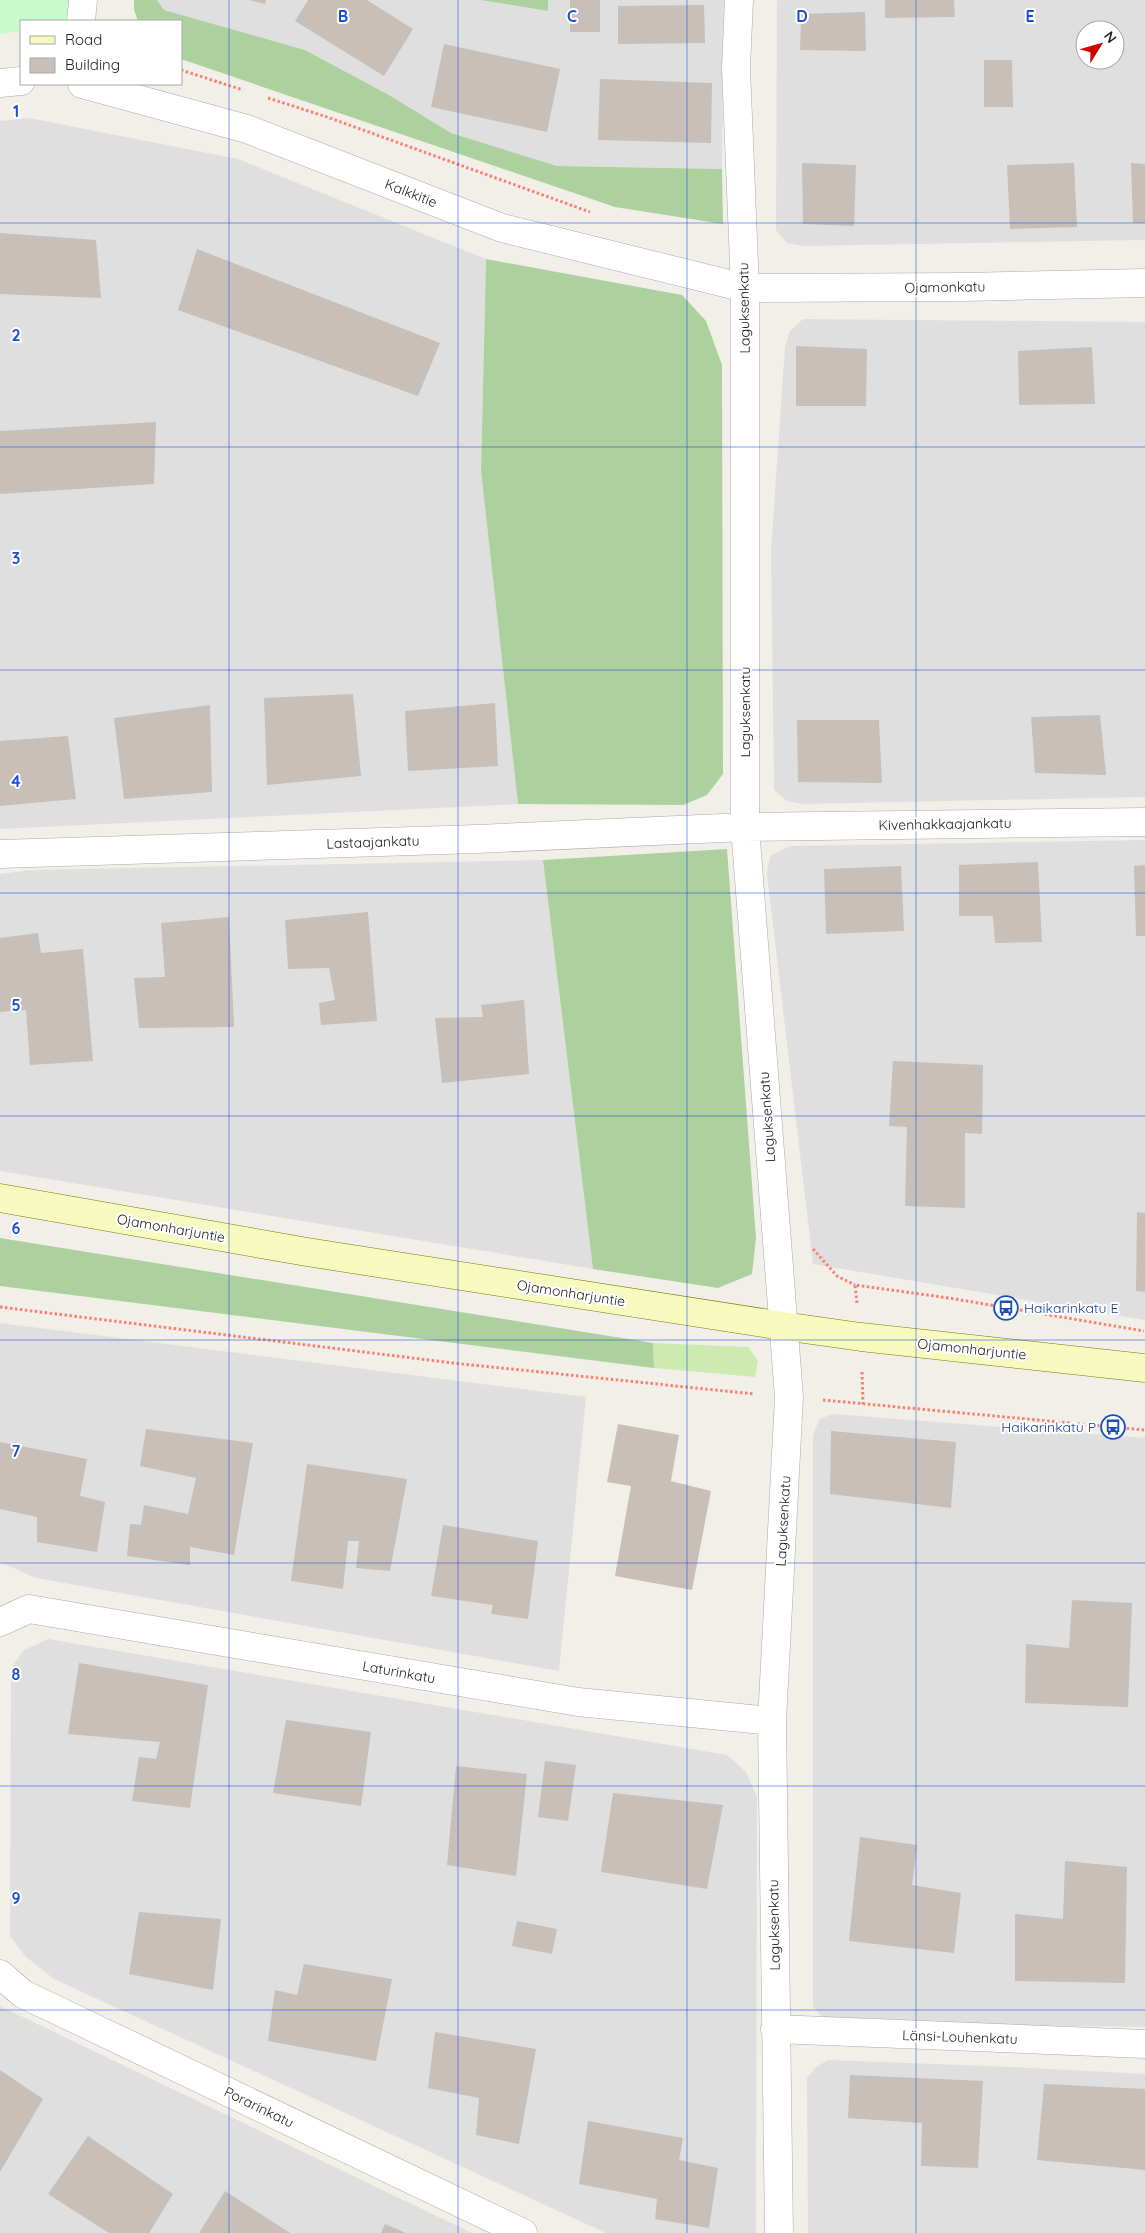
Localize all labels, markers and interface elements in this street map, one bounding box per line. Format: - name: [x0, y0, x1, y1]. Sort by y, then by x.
- text: B: [338, 6, 348, 26]
- text: C: [567, 6, 577, 26]
- text: D: [796, 6, 808, 26]
- text: E: [1025, 6, 1035, 26]
- legend: [20, 20, 182, 85]
- north arrow: [1075, 20, 1125, 70]
- text: N: [1100, 28, 1121, 47]
- text: Road: [65, 30, 102, 49]
- text: Building: [65, 55, 120, 74]
- text: 1: [13, 101, 19, 121]
- street label: Kalkkitie: [382, 175, 440, 211]
- street label: Laguksenkatu: [734, 262, 754, 354]
- street label: Ojamonkatu: [904, 277, 986, 297]
- text: 2: [11, 325, 21, 345]
- text: 3: [12, 548, 20, 568]
- street label: Laguksenkatu: [736, 666, 754, 758]
- text: 4: [11, 771, 21, 791]
- street label: Kivenhakkaajankatu: [878, 814, 1012, 834]
- street label: Lastaajankatu: [326, 831, 420, 853]
- text: 5: [11, 995, 21, 1015]
- street label: Laguksenkatu: [755, 1071, 779, 1163]
- street label: Ojamonharjuntie: [116, 1210, 227, 1246]
- text: 6: [12, 1218, 21, 1238]
- street label: Ojamonharjuntie: [516, 1276, 627, 1310]
- bus stop icon: Haikarinkatu E: [993, 1295, 1019, 1321]
- place label: Haikarinkatu E: [1024, 1299, 1118, 1317]
- street label: Ojamonharjuntie: [917, 1334, 1027, 1364]
- bus stop icon: Haikarinkatu P: [1100, 1414, 1126, 1440]
- place label: Haikarinkatu P: [1001, 1418, 1096, 1436]
- text: 7: [12, 1441, 21, 1461]
- street label: Laguksenkatu: [772, 1475, 794, 1567]
- street label: Laturinkatu: [361, 1657, 437, 1687]
- text: 8: [12, 1664, 21, 1684]
- street label: Laguksenkatu: [764, 1879, 784, 1971]
- text: 9: [11, 1888, 21, 1908]
- street label: Länsi-Louhenkatu: [902, 2026, 1018, 2048]
- street label: Porarinkatu: [221, 2082, 297, 2132]

